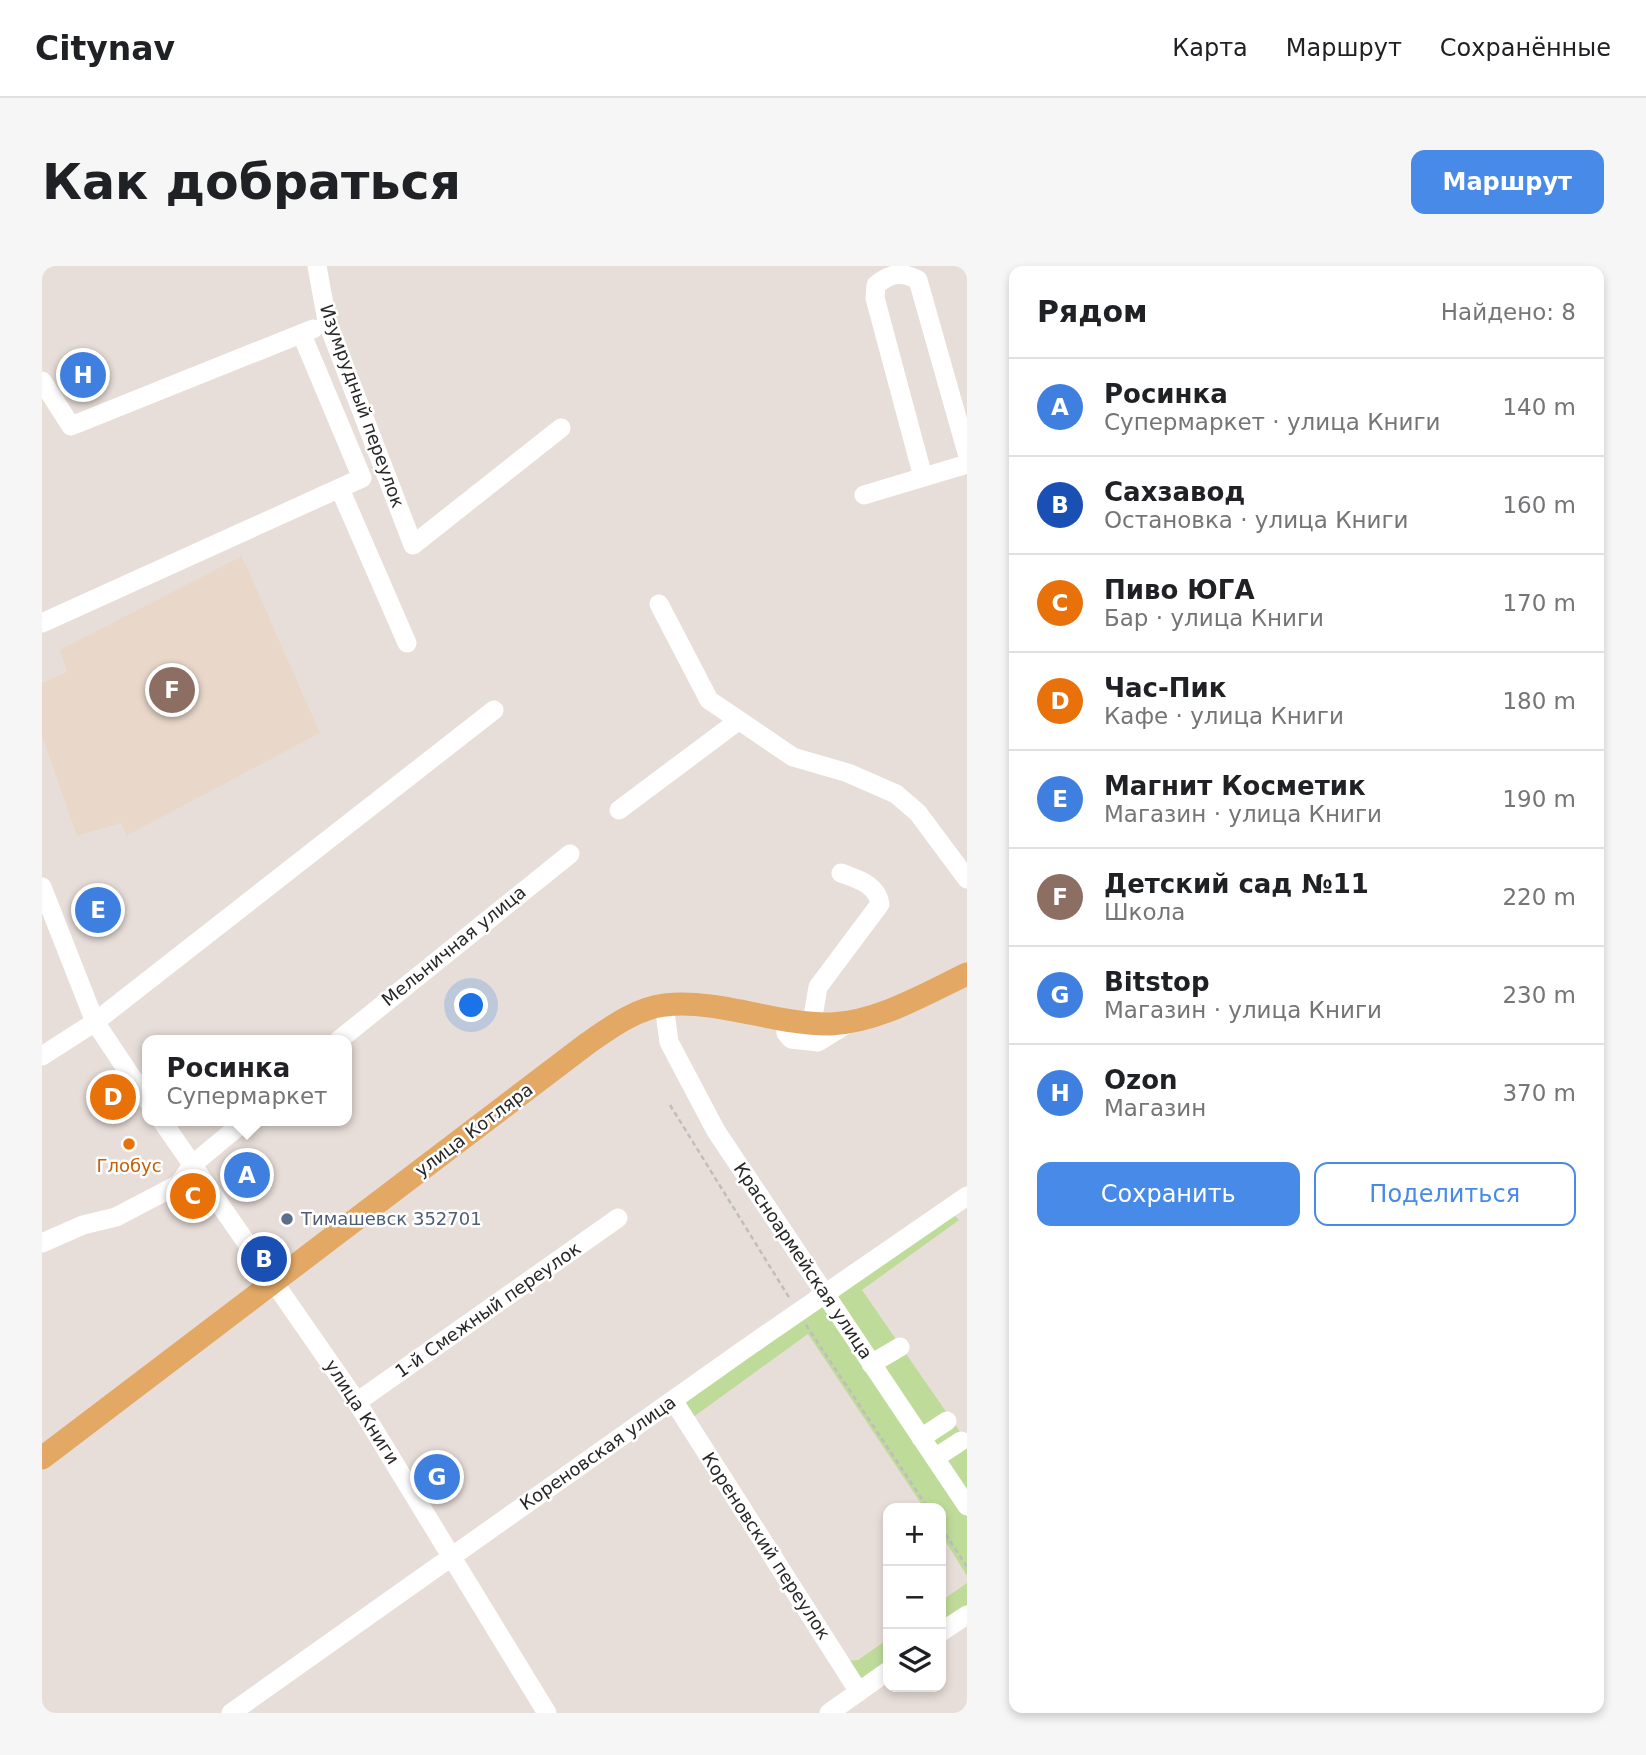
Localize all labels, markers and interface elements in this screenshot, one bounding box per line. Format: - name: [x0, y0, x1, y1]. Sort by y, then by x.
- text: Citynav: [35, 29, 175, 68]
- text: Карта: [1172, 34, 1248, 62]
- text: Маршрут: [1286, 34, 1402, 62]
- text: Сохранённые: [1440, 34, 1611, 62]
- button: Маршрут: [1411, 150, 1604, 214]
- text: Как добраться: [42, 154, 461, 211]
- text: Рядом: [1037, 294, 1148, 329]
- text: Найдено: 8: [1441, 299, 1576, 325]
- street label: Изумрудный переулок: [316, 301, 409, 510]
- pin: H: [60, 349, 106, 401]
- text: Росинка: [1104, 379, 1228, 409]
- text: A: [1051, 394, 1069, 420]
- text: 140 m: [1502, 394, 1576, 420]
- text: Супермаркет · улица Книги: [1104, 409, 1441, 435]
- text: Сахзавод: [1104, 477, 1245, 507]
- text: B: [1051, 492, 1069, 518]
- text: 160 m: [1502, 492, 1576, 518]
- text: Остановка · улица Книги: [1104, 507, 1409, 533]
- text: Пиво ЮГА: [1104, 575, 1255, 605]
- text: C: [1052, 590, 1068, 616]
- text: 170 m: [1502, 590, 1576, 616]
- text: Бар · улица Книги: [1104, 605, 1324, 631]
- pin: F: [149, 664, 195, 716]
- text: Час-Пик: [1104, 673, 1226, 703]
- text: D: [1050, 688, 1070, 714]
- text: 180 m: [1502, 688, 1576, 714]
- text: Кафе · улица Книги: [1104, 703, 1344, 729]
- text: Магнит Косметик: [1104, 771, 1366, 801]
- text: E: [1052, 786, 1068, 812]
- text: 190 m: [1502, 786, 1576, 812]
- text: Магазин · улица Книги: [1104, 801, 1382, 827]
- text: Детский сад №11: [1104, 869, 1369, 899]
- street label: Мельничная улица: [377, 881, 530, 1010]
- pin: E: [75, 884, 121, 936]
- text: F: [1052, 884, 1068, 910]
- text: 220 m: [1502, 884, 1576, 910]
- text: Школа: [1104, 899, 1185, 925]
- text: Bitstop: [1104, 967, 1210, 997]
- text: G: [1051, 982, 1069, 1008]
- text: 230 m: [1502, 982, 1576, 1008]
- your location: [454, 988, 488, 1022]
- text: Магазин · улица Книги: [1104, 997, 1382, 1023]
- popup: [142, 1035, 352, 1126]
- text: Росинка: [167, 1053, 290, 1083]
- text: Ozon: [1104, 1065, 1178, 1095]
- pin: D: [90, 1071, 136, 1123]
- street label: улица Котляра: [411, 1079, 537, 1181]
- text: H: [1050, 1080, 1070, 1106]
- text: 370 m: [1502, 1080, 1576, 1106]
- text: Супермаркет: [167, 1083, 327, 1109]
- text: Магазин: [1104, 1095, 1206, 1121]
- marker: Глобус: [121, 1136, 137, 1152]
- pin: A: [224, 1149, 270, 1201]
- place label: Глобус: [96, 1155, 162, 1176]
- street label: Красноармейская улица: [730, 1159, 877, 1363]
- button: Сохранить: [1037, 1162, 1300, 1226]
- button: Поделиться: [1314, 1162, 1576, 1226]
- pin: C: [170, 1170, 216, 1222]
- place label: Тимашевск 352701: [300, 1208, 482, 1229]
- marker: Тимашевск 352701: [279, 1211, 295, 1227]
- pin: B: [241, 1233, 287, 1285]
- street label: 1-й Смежный переулок: [391, 1237, 585, 1382]
- street label: улица Книги: [321, 1356, 404, 1468]
- street label: Кореновская улица: [516, 1391, 680, 1514]
- street label: Кореновский переулок: [698, 1448, 835, 1643]
- pin: G: [414, 1451, 460, 1503]
- map controls: [883, 1503, 946, 1692]
- button: +: [883, 1503, 946, 1566]
- button: −: [883, 1566, 946, 1629]
- button: layers: [883, 1629, 946, 1692]

